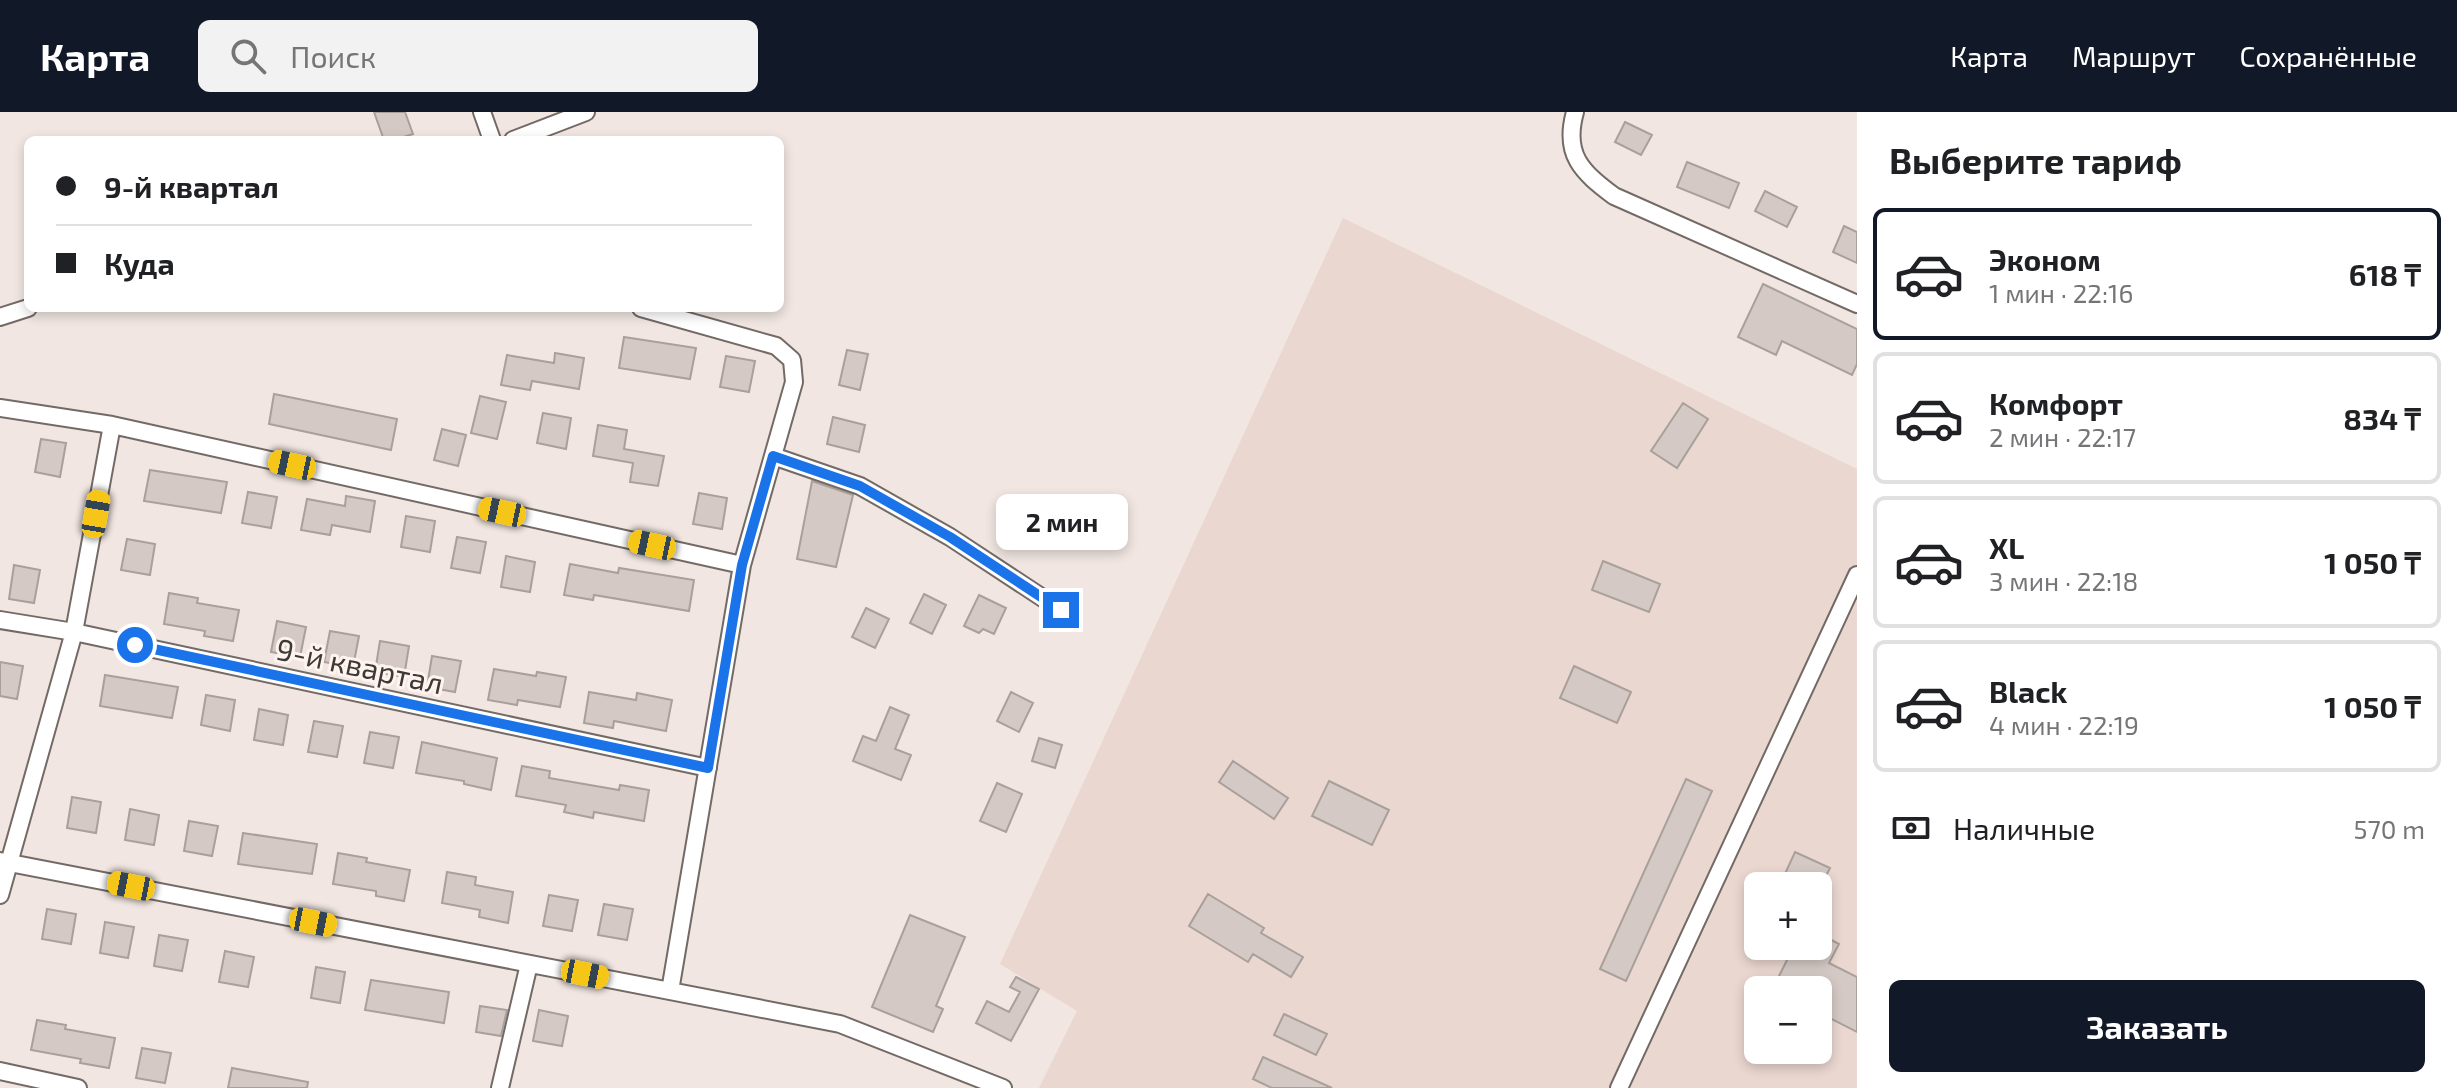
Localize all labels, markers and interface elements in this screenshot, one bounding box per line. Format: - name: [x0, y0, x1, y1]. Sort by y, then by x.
- search box: [198, 20, 758, 92]
- text: Карта: [40, 33, 150, 79]
- icon: search: [226, 34, 270, 78]
- text: Поиск: [290, 38, 376, 74]
- text: Карта: [1950, 39, 2028, 73]
- text: Маршрут: [2072, 39, 2196, 73]
- text: Сохранённые: [2240, 39, 2417, 73]
- text: Выберите тариф: [1889, 138, 2182, 181]
- text: 9-й квартал: [104, 168, 279, 204]
- icon: car: [1893, 238, 1965, 310]
- text: Эконом: [1989, 241, 2101, 277]
- text: Куда: [104, 245, 175, 281]
- text: 618 ₸: [2349, 256, 2421, 292]
- text: 1 мин · 22:16: [1989, 277, 2133, 308]
- icon: car: [1893, 382, 1965, 454]
- text: Комфорт: [1989, 385, 2123, 421]
- text: 834 ₸: [2343, 400, 2421, 436]
- text: 2 мин · 22:17: [1989, 421, 2136, 452]
- car: [266, 448, 318, 482]
- car: [80, 488, 112, 540]
- callout: 2 мин: [995, 494, 1127, 550]
- car: [476, 495, 528, 529]
- text: 2 мин: [1026, 506, 1098, 537]
- icon: car: [1893, 526, 1965, 598]
- car: [626, 528, 678, 562]
- text: XL: [1989, 529, 2024, 565]
- text: 1 050 ₸: [2324, 544, 2421, 580]
- text: 3 мин · 22:18: [1989, 565, 2138, 596]
- route end: [1043, 592, 1079, 628]
- route start: [117, 627, 153, 663]
- street label: 9-й квартал: [273, 630, 447, 700]
- icon: car: [1893, 670, 1965, 742]
- text: Black: [1989, 673, 2067, 709]
- text: 1 050 ₸: [2324, 688, 2421, 724]
- text: 4 мин · 22:19: [1989, 709, 2139, 740]
- icon: cash: [1889, 806, 1933, 850]
- text: Наличные: [1953, 810, 2095, 846]
- text: 570 m: [2353, 813, 2425, 844]
- car: [105, 870, 157, 902]
- map controls: [1744, 872, 1832, 1064]
- button: +: [1744, 872, 1832, 960]
- car: [287, 906, 339, 938]
- car: [559, 958, 611, 990]
- button: −: [1744, 976, 1832, 1064]
- button: Заказать: [1889, 980, 2425, 1072]

